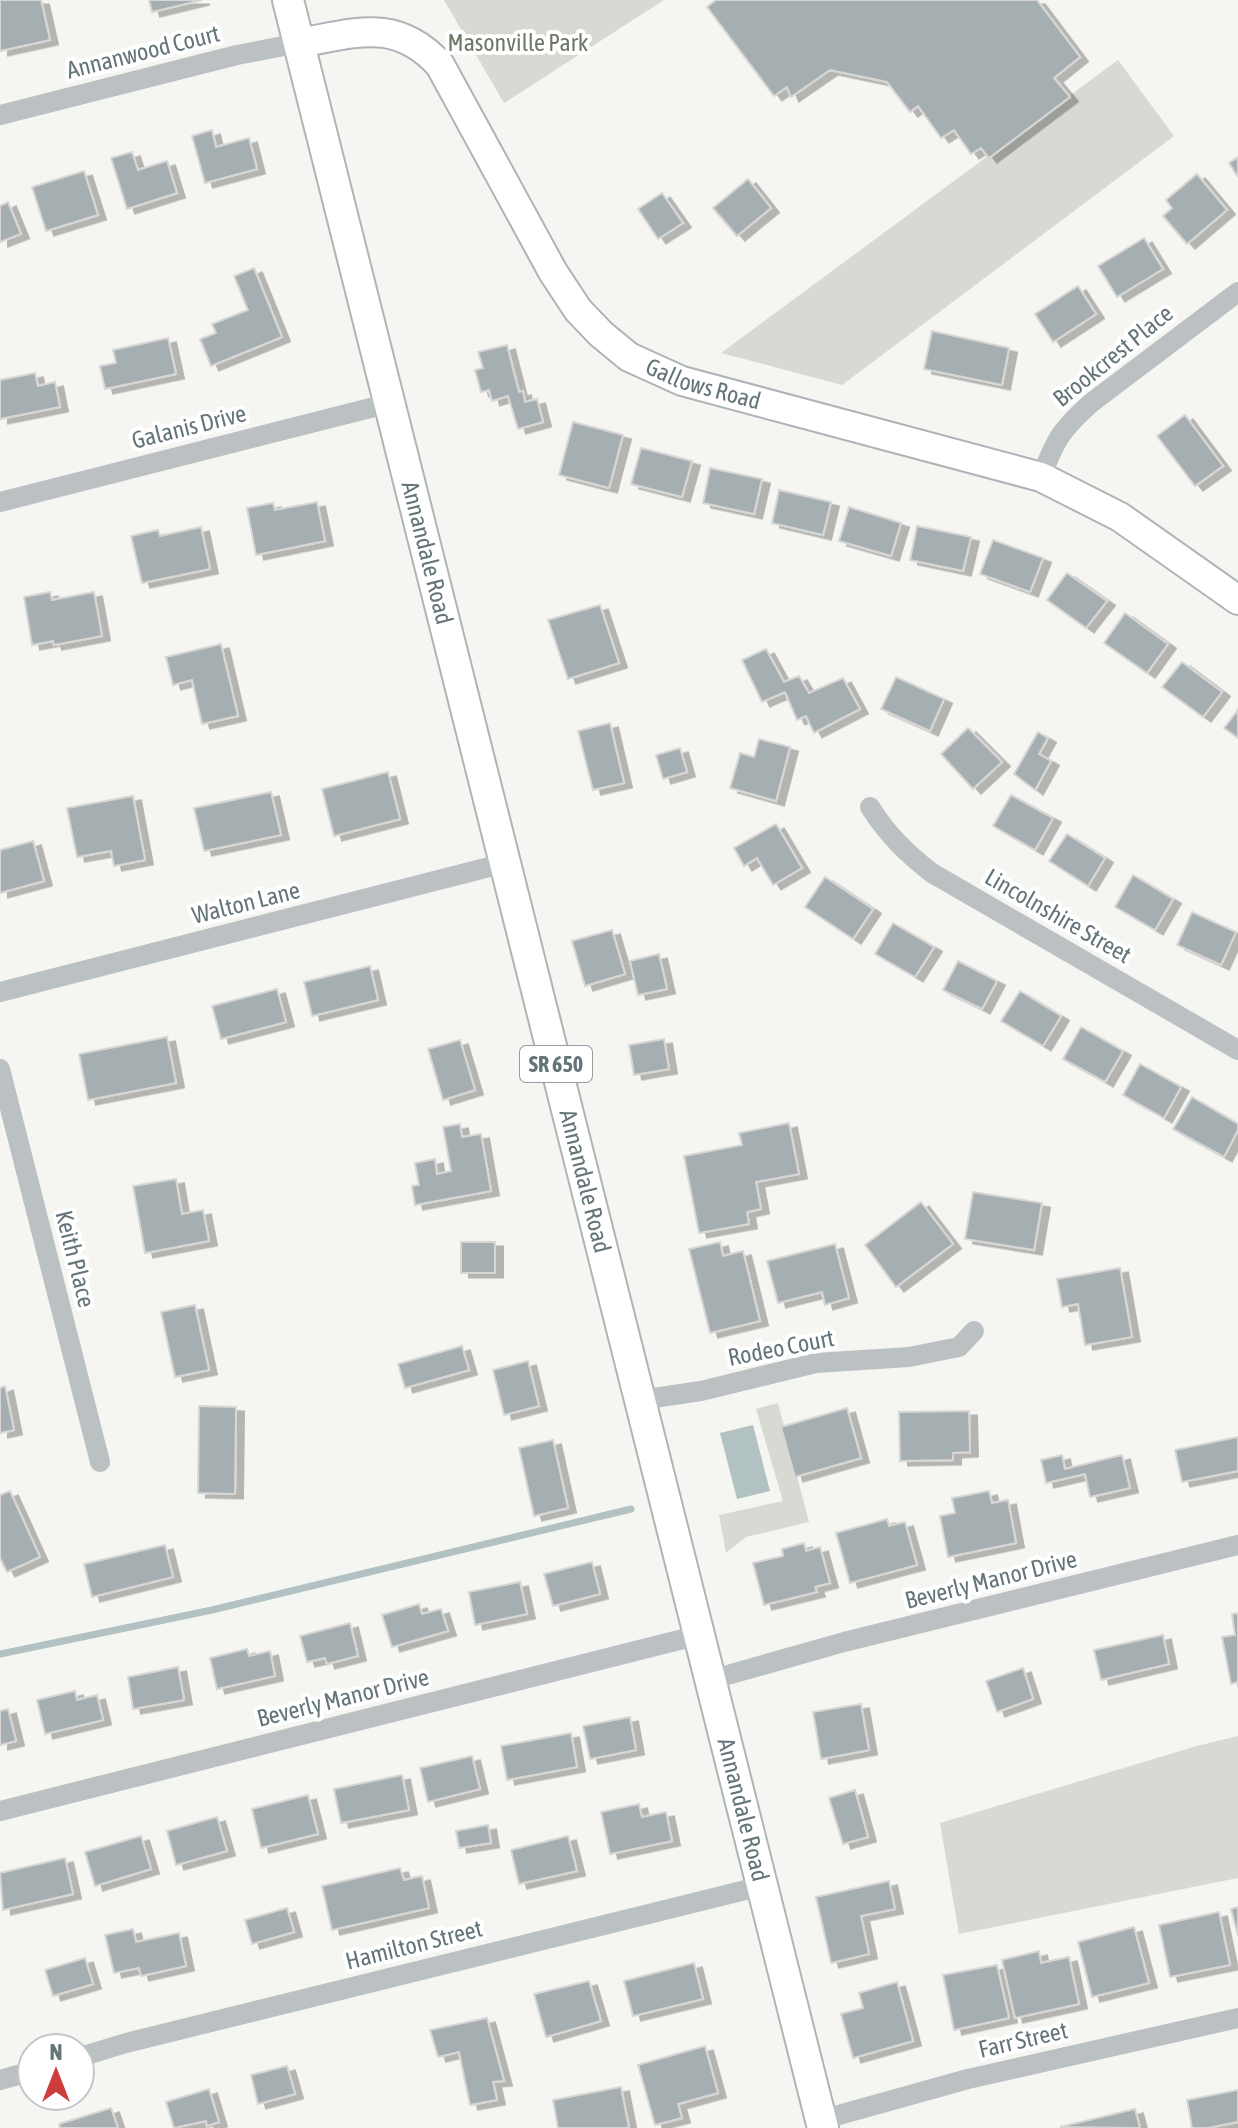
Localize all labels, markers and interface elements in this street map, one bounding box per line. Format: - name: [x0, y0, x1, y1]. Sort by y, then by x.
- street label: Annanwood Court: [64, 19, 222, 84]
- park label: Masonville Park: [448, 29, 589, 56]
- street label: Brookcrest Place: [1048, 299, 1178, 412]
- street label: Gallows Road: [642, 352, 764, 414]
- street label: Galanis Drive: [129, 399, 249, 454]
- street label: Annandale Road: [396, 478, 458, 627]
- street label: Lincolnshire Street: [980, 863, 1136, 968]
- street label: Walton Lane: [189, 876, 303, 929]
- road number: SR 650: [520, 1046, 592, 1082]
- street label: Annandale Road: [554, 1107, 616, 1255]
- street label: Keith Place: [50, 1208, 101, 1310]
- street label: Rodeo Court: [726, 1324, 836, 1371]
- street label: Beverly Manor Drive: [902, 1545, 1080, 1614]
- street label: Beverly Manor Drive: [254, 1663, 432, 1732]
- street label: Annandale Road: [712, 1735, 774, 1884]
- street label: Hamilton Street: [343, 1914, 485, 1975]
- street label: Farr Street: [976, 2016, 1070, 2063]
- north arrow: [16, 2032, 96, 2112]
- text: N: [50, 2039, 62, 2065]

